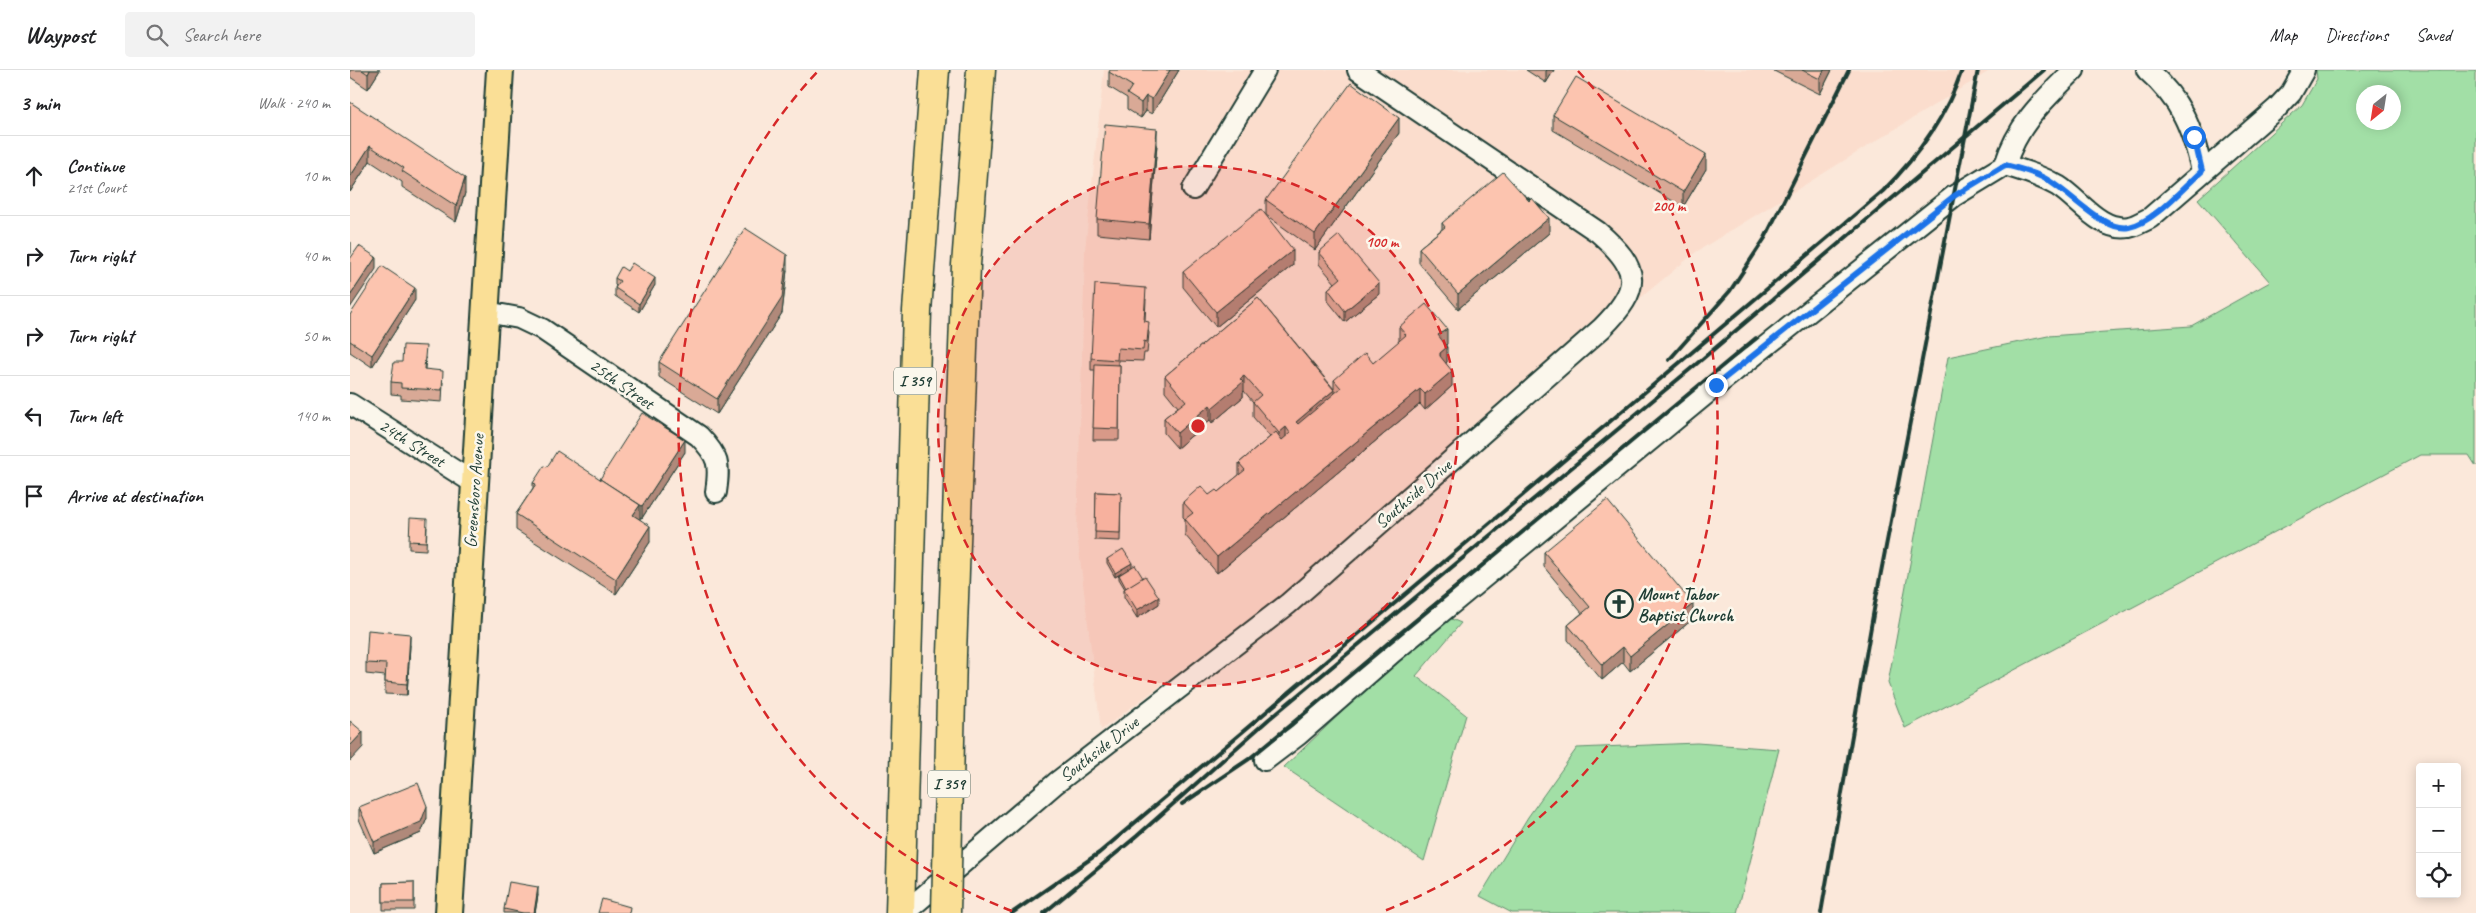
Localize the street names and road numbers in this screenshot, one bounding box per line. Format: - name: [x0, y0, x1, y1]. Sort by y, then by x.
- street label: 25th Street: [586, 354, 660, 415]
- road number: I 359: [894, 368, 936, 394]
- street label: 24th Street: [375, 414, 451, 473]
- street label: Greensboro Avenue: [459, 432, 489, 549]
- street label: Southside Drive: [1370, 454, 1457, 533]
- street label: Southside Drive: [1055, 711, 1144, 787]
- road number: I 359: [928, 771, 970, 798]

